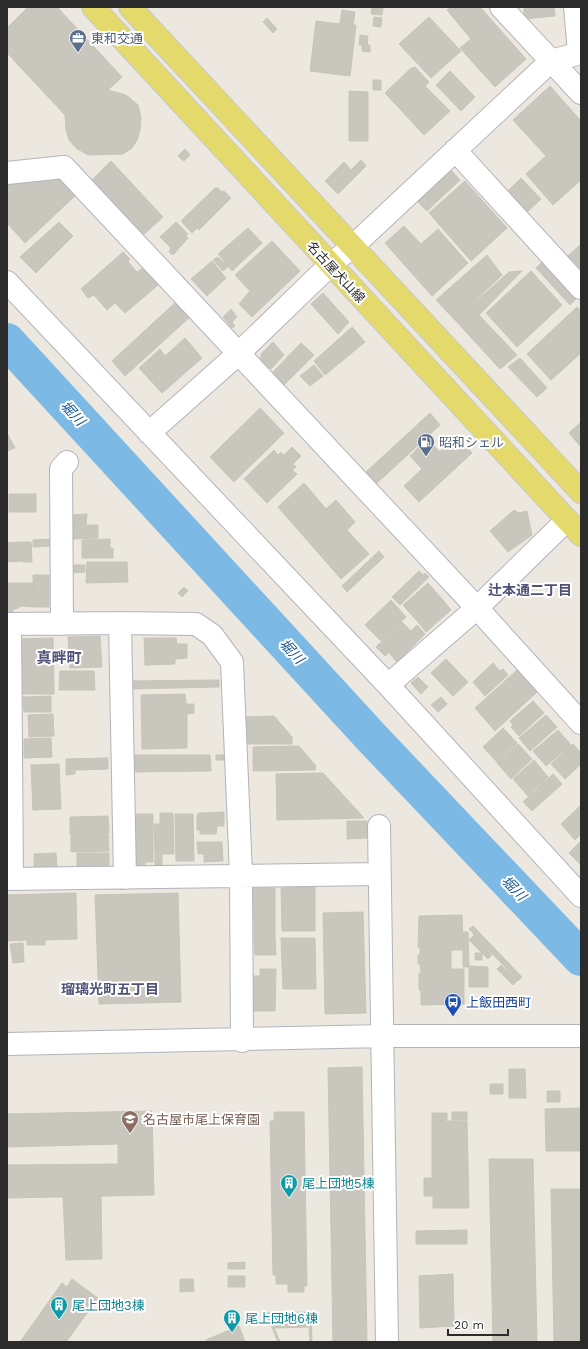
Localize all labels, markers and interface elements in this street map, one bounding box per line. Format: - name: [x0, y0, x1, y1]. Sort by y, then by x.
- office icon: 東和交通: [68, 28, 88, 53]
- place label: 東和交通: [91, 31, 143, 46]
- street label: 名古屋犬山線: [304, 238, 368, 306]
- water label: 堀川: [58, 397, 90, 430]
- fuel station icon: 昭和シェル: [416, 432, 436, 457]
- place label: 昭和シェル: [439, 435, 504, 450]
- district label: 辻本通二丁目: [488, 582, 572, 598]
- water label: 堀川: [277, 635, 309, 668]
- district label: 真畔町: [36, 649, 82, 667]
- water label: 堀川: [499, 872, 531, 905]
- district label: 瑠璃光町五丁目: [61, 981, 159, 997]
- bus stop icon: 上飯田西町: [443, 992, 463, 1017]
- place label: 上飯田西町: [466, 995, 531, 1010]
- school or university icon: 名古屋市尾上保育園: [120, 1109, 140, 1134]
- place label: 名古屋市尾上保育園: [143, 1112, 260, 1127]
- building icon: 尾上団地5棟: [279, 1173, 299, 1198]
- place label: 尾上団地5棟: [302, 1176, 375, 1191]
- building icon: 尾上団地3棟: [49, 1295, 69, 1320]
- place label: 尾上団地3棟: [72, 1298, 145, 1313]
- building icon: 尾上団地6棟: [222, 1308, 242, 1333]
- place label: 尾上団地6棟: [245, 1311, 318, 1326]
- scale bar: [448, 1311, 508, 1337]
- text: 20 m: [454, 1318, 484, 1332]

